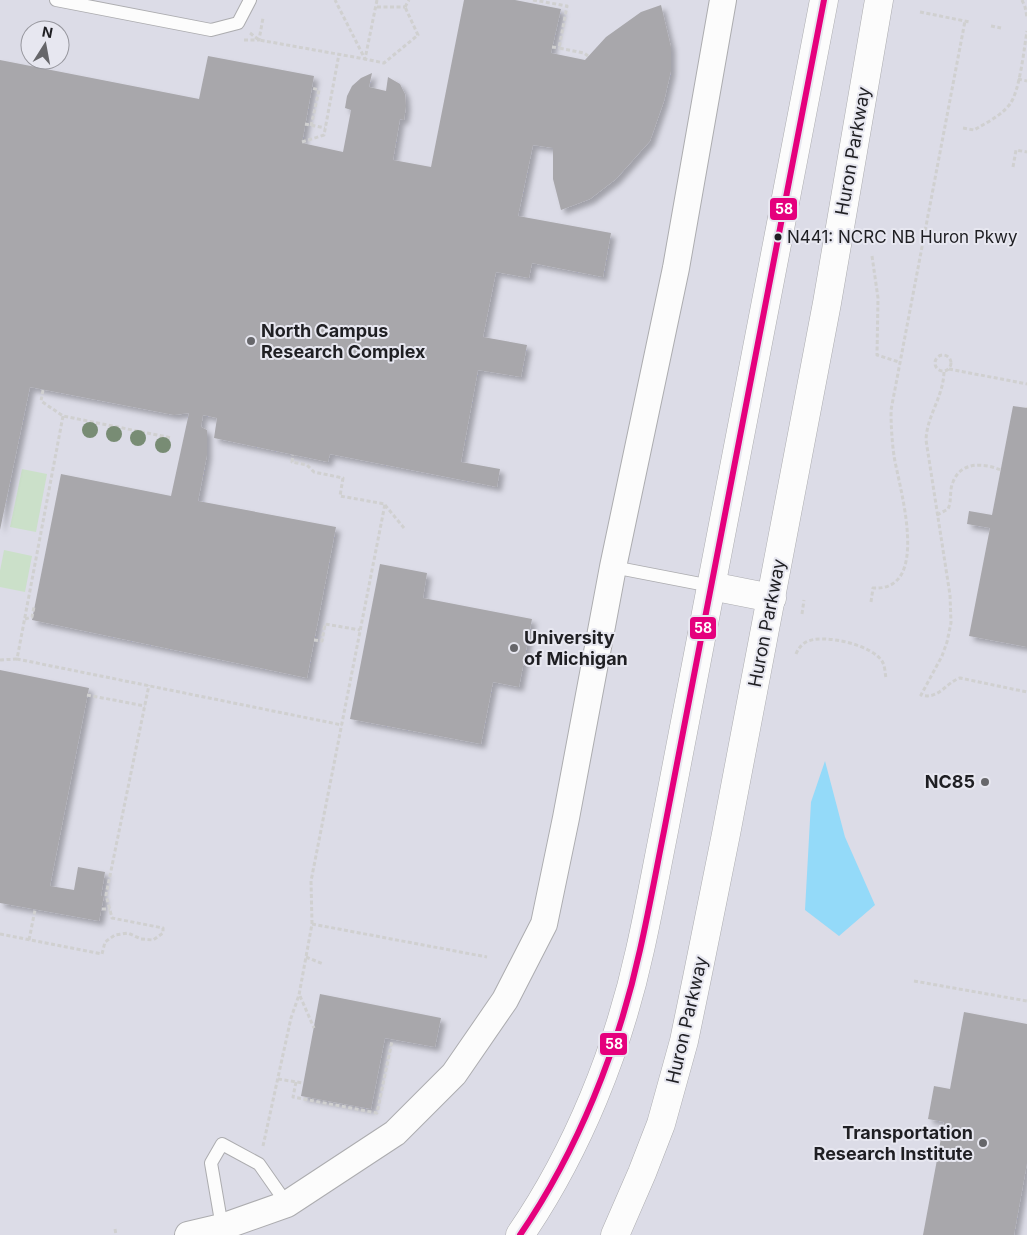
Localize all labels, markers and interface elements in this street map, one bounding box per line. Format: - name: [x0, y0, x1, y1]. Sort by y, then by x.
- north arrow: [20, 20, 70, 70]
- text: N: [41, 22, 54, 41]
- street label: Huron Parkway: [831, 85, 874, 217]
- line badge: 58: [769, 197, 798, 221]
- text: 58: [775, 200, 793, 217]
- place label: N441: NCRC NB Huron Pkwy: [787, 227, 1018, 247]
- marker: N441: NCRC NB Huron Pkwy: [773, 232, 783, 242]
- place label: North Campus Research Complex: [261, 320, 426, 362]
- marker: North Campus Research Complex: [245, 335, 257, 347]
- street label: Huron Parkway: [744, 557, 789, 689]
- line badge: 58: [689, 616, 717, 640]
- text: 58: [694, 619, 712, 636]
- place label: University of Michigan: [524, 627, 628, 669]
- marker: University of Michigan: [508, 642, 520, 654]
- place label: NC85: [925, 771, 975, 792]
- marker: NC85: [979, 776, 991, 788]
- street label: Huron Parkway: [662, 954, 711, 1086]
- line badge: 58: [599, 1032, 628, 1056]
- text: 58: [605, 1035, 623, 1052]
- place label: Transportation Research Institute: [814, 1122, 973, 1164]
- marker: Transportation Research Institute: [977, 1137, 989, 1149]

